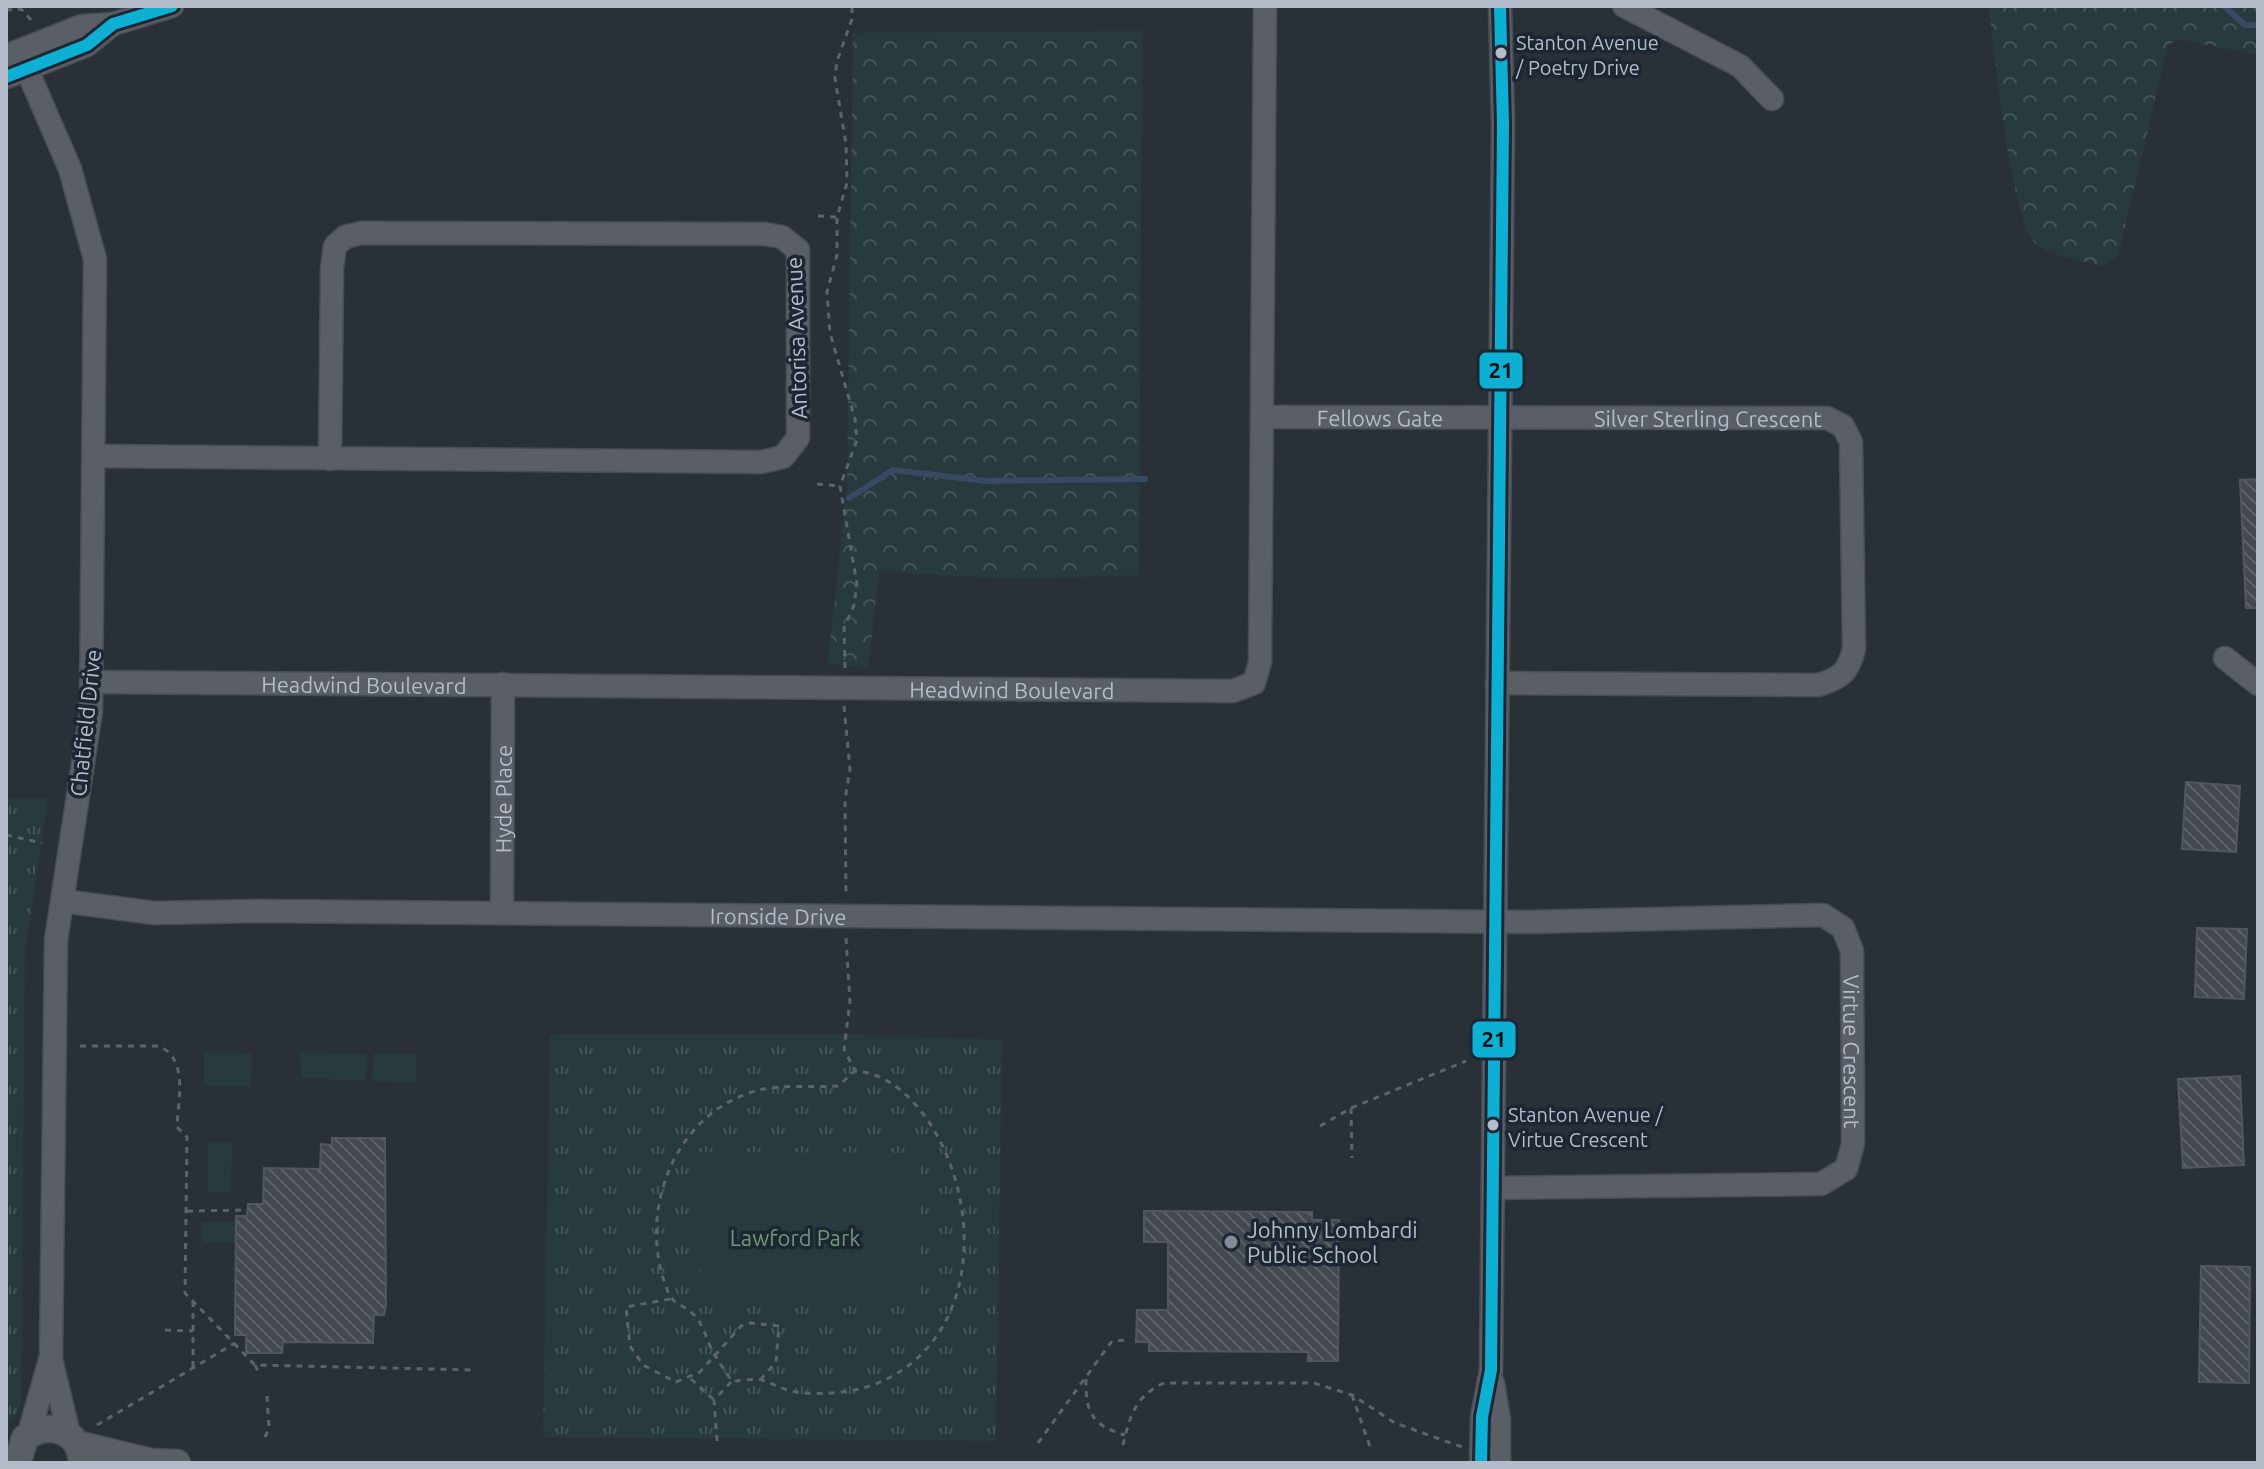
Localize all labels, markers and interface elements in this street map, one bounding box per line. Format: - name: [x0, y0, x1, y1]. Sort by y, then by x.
- place label: Stanton Avenue / Poetry Drive: [1515, 31, 1659, 79]
- marker: Stanton Avenue / Poetry Drive: [1493, 45, 1509, 61]
- street label: Antorisa Avenue: [781, 257, 811, 419]
- line badge: 21: [1478, 351, 1524, 390]
- text: 21: [1489, 357, 1513, 382]
- street label: Fellows Gate: [1317, 405, 1443, 430]
- street label: Silver Sterling Crescent: [1594, 405, 1822, 430]
- street label: Chatfield Drive: [65, 648, 105, 798]
- street label: Headwind Boulevard: [261, 671, 467, 697]
- street label: Headwind Boulevard: [909, 676, 1115, 703]
- street label: Hyde Place: [490, 745, 515, 853]
- street label: Ironside Drive: [710, 902, 847, 929]
- street label: Virtue Crescent: [1840, 974, 1865, 1129]
- line badge: 21: [1471, 1020, 1517, 1059]
- text: 21: [1482, 1026, 1506, 1051]
- place label: Stanton Avenue / Virtue Crescent: [1508, 1103, 1663, 1151]
- marker: Stanton Avenue / Virtue Crescent: [1485, 1117, 1501, 1133]
- place label: Johnny Lombardi Public School: [1247, 1217, 1418, 1267]
- park label: Lawford Park: [730, 1225, 860, 1250]
- marker: Johnny Lombardi Public School: [1222, 1233, 1240, 1251]

